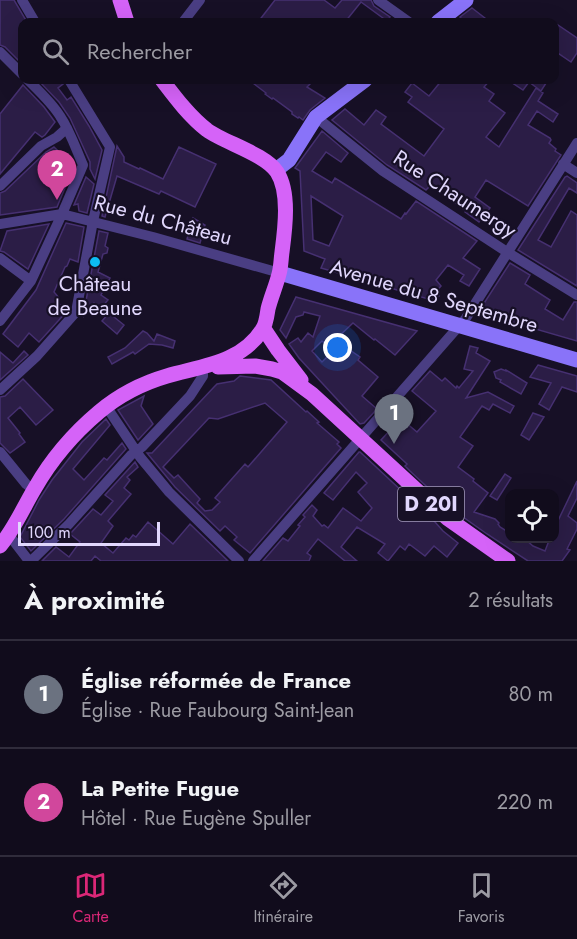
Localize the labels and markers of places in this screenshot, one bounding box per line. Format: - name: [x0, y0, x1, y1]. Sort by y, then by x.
- pin: 2: [38, 150, 76, 200]
- marker: Château de Beaune: [88, 255, 102, 269]
- place label: Château de Beaune: [48, 269, 142, 323]
- pin: 1: [374, 394, 414, 444]

